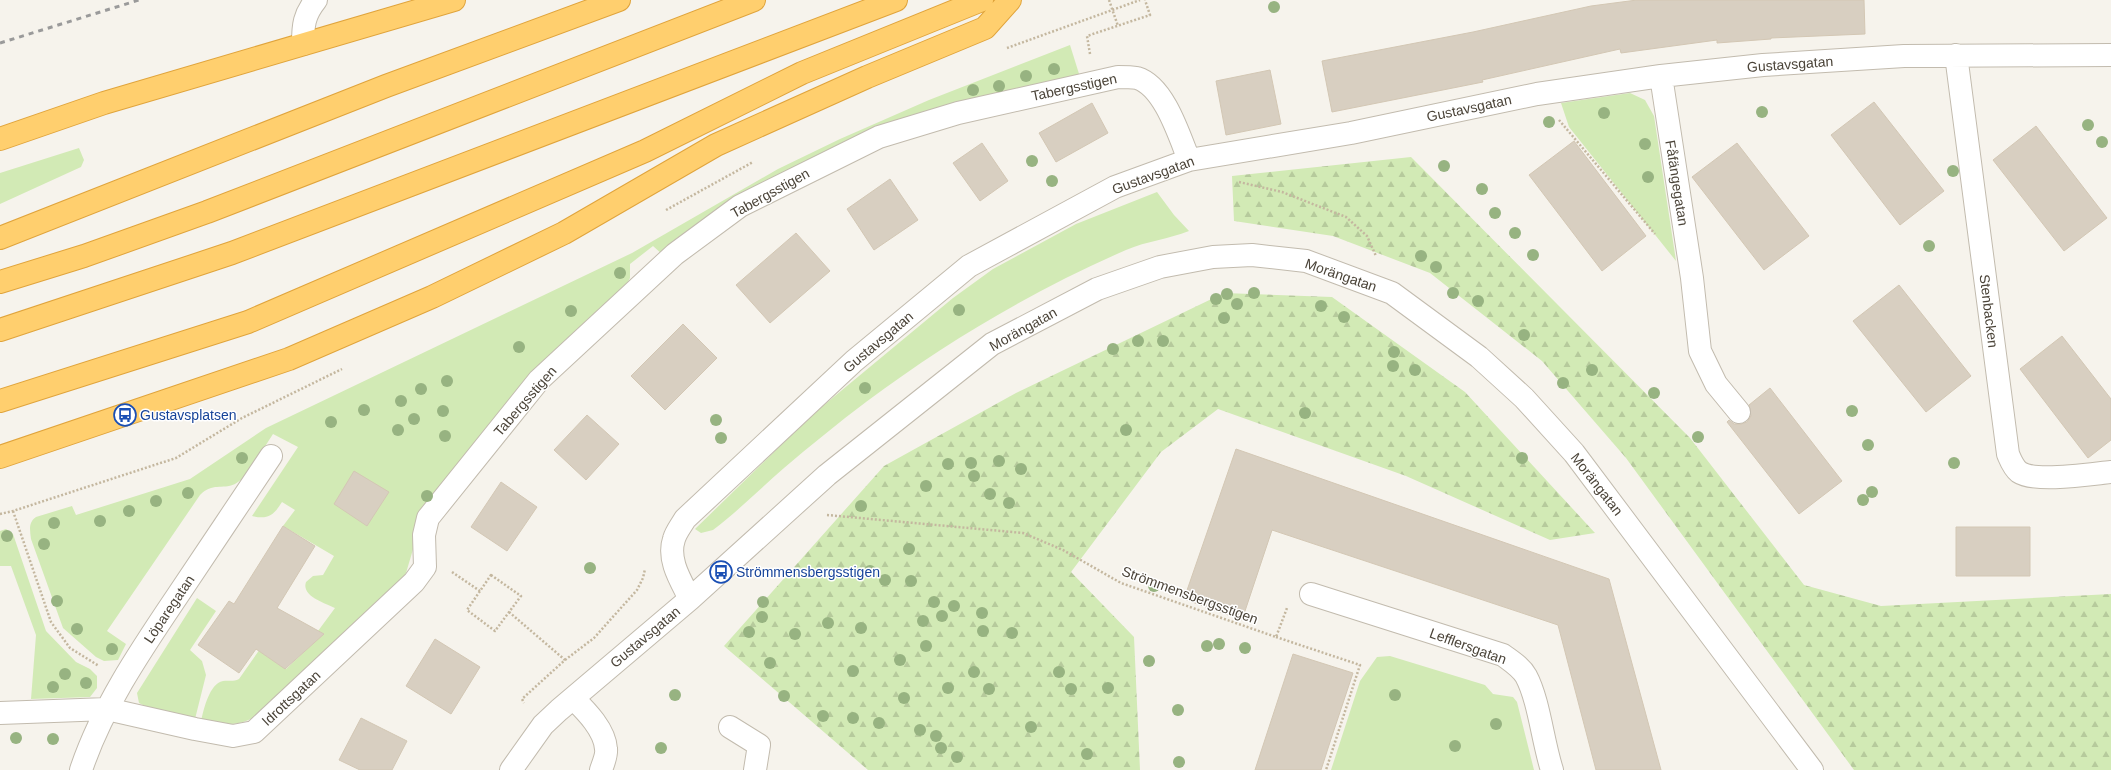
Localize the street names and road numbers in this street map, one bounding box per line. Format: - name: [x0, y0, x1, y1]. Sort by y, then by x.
- street label: Gustavsgatan: [1746, 53, 1834, 75]
- street label: Tabergsstigen: [1030, 70, 1118, 104]
- street label: Gustavsgatan: [1425, 91, 1513, 125]
- street label: Fåfängegatan: [1662, 139, 1692, 227]
- street label: Gustavsgatan: [1110, 153, 1196, 197]
- street label: Tabergsstigen: [728, 165, 812, 221]
- street label: Morängatan: [1303, 255, 1379, 295]
- street label: Stenbacken: [1977, 273, 2001, 349]
- street label: Morängatan: [986, 304, 1060, 354]
- street label: Gustavsgatan: [840, 308, 916, 376]
- street label: Tabergsstigen: [490, 363, 560, 439]
- street label: Morängatan: [1568, 450, 1626, 518]
- street label: Strömmensbergsstigen: [1120, 563, 1260, 627]
- street label: Löparegatan: [140, 572, 198, 646]
- street label: Gustavsgatan: [607, 603, 683, 671]
- street label: Lefflersgatan: [1427, 625, 1509, 667]
- street label: Idrottsgatan: [259, 667, 323, 729]

